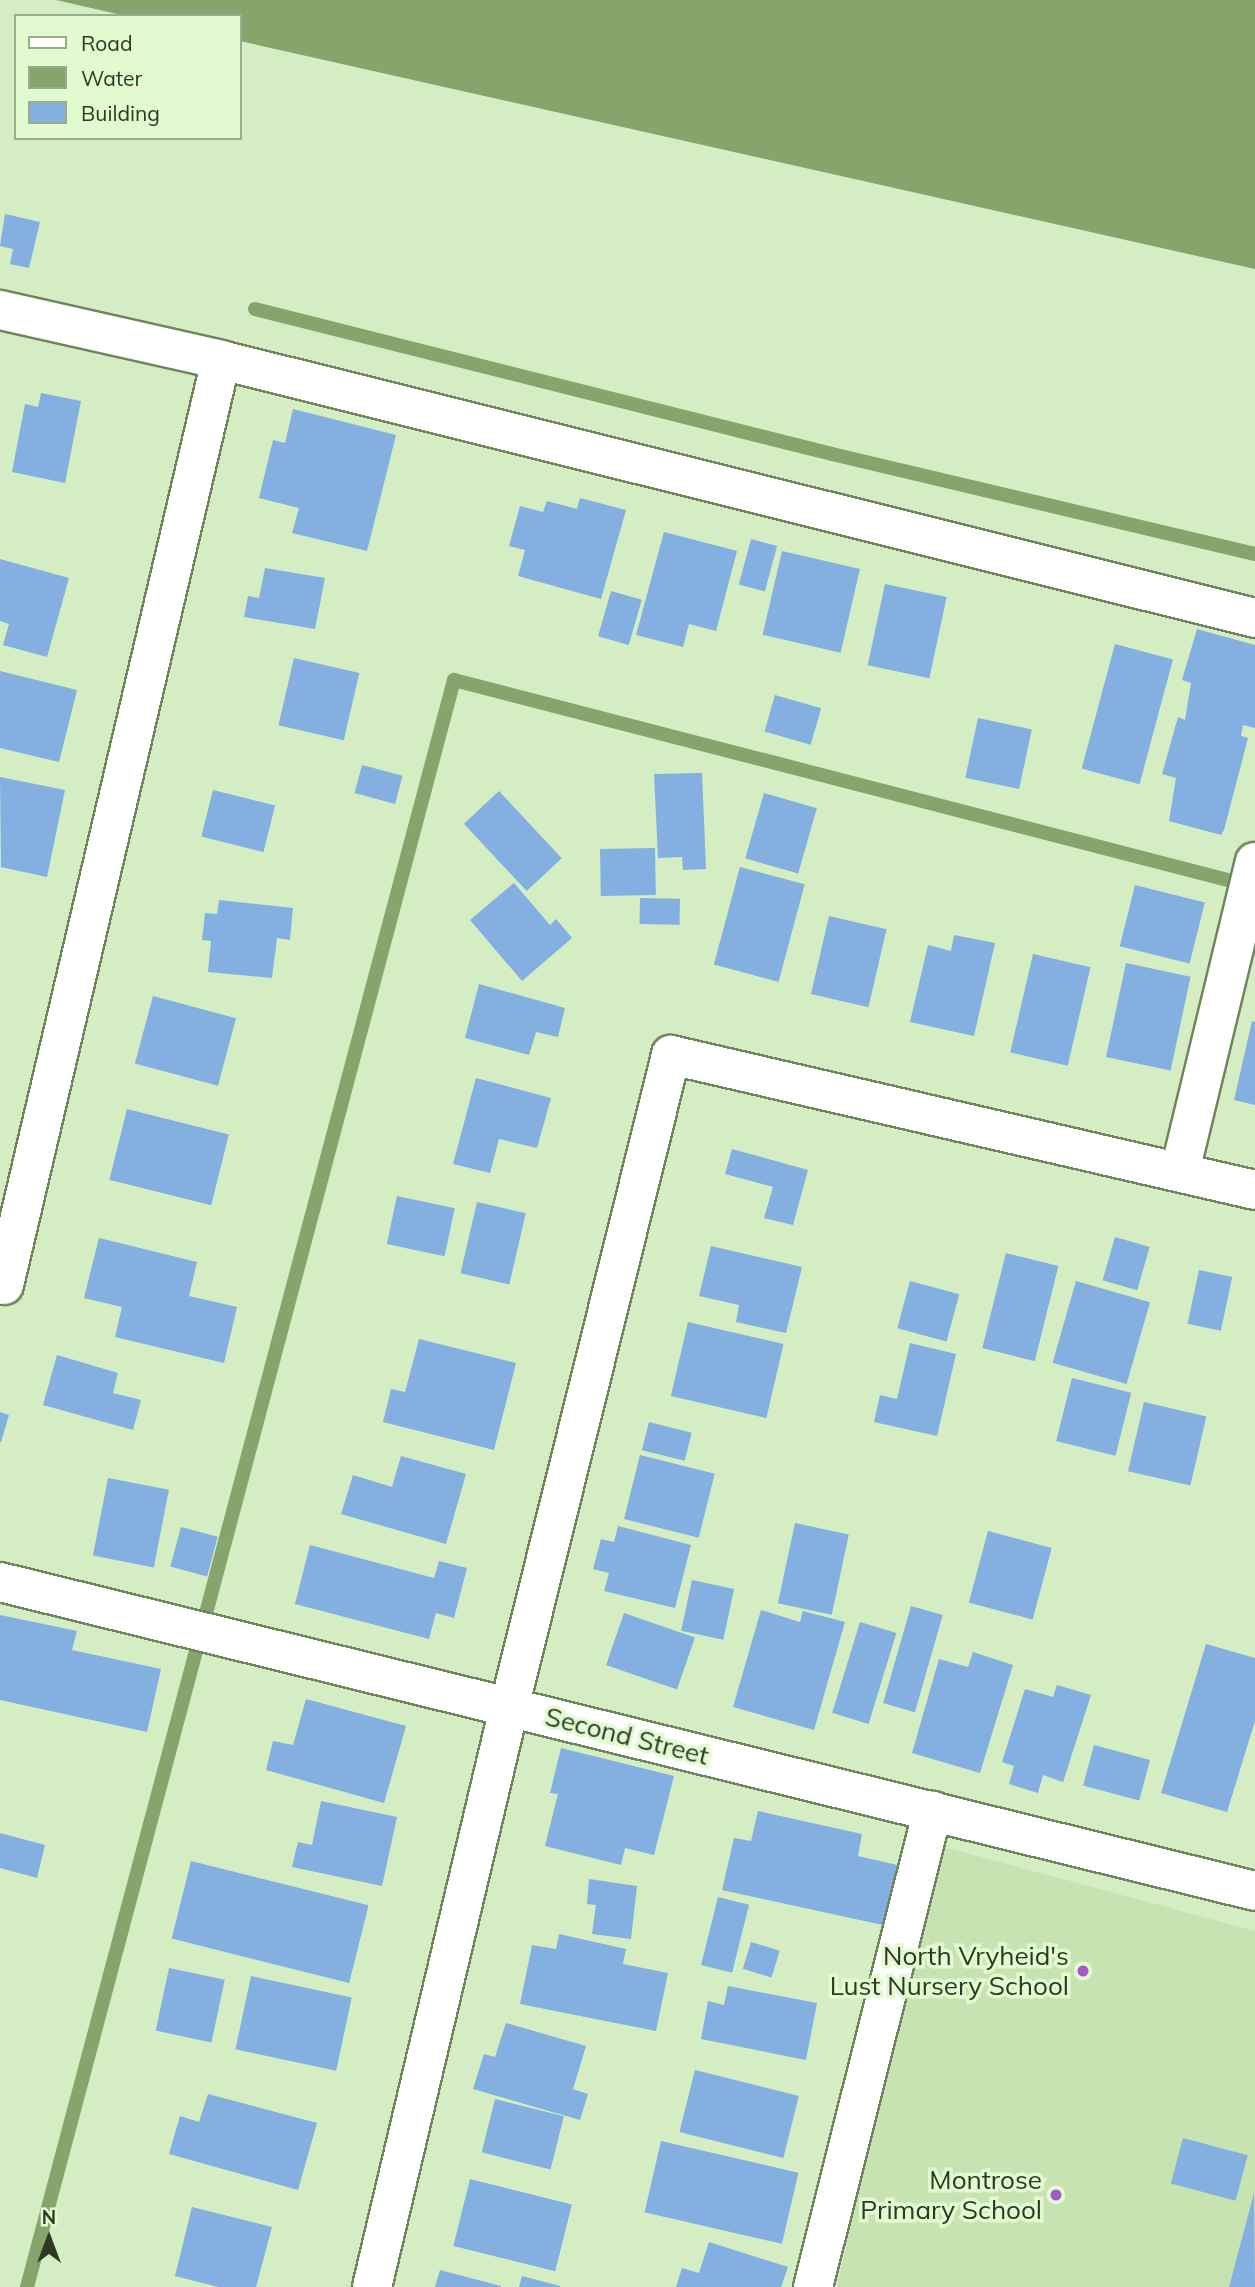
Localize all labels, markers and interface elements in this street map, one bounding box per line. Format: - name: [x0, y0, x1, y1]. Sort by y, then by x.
- legend: [14, 14, 242, 140]
- text: Road: [81, 30, 132, 56]
- text: Water: [81, 65, 142, 91]
- text: Building: [81, 100, 160, 126]
- street label: Second Street: [542, 1701, 712, 1771]
- place label: North Vryheid's Lust Nursery School: [830, 1940, 1069, 2002]
- marker: North Vryheid's Lust Nursery School: [1075, 1963, 1091, 1979]
- place label: Montrose Primary School: [860, 2164, 1042, 2226]
- marker: Montrose Primary School: [1048, 2187, 1064, 2203]
- north arrow: [14, 2203, 84, 2273]
- text: N: [42, 2205, 56, 2229]

